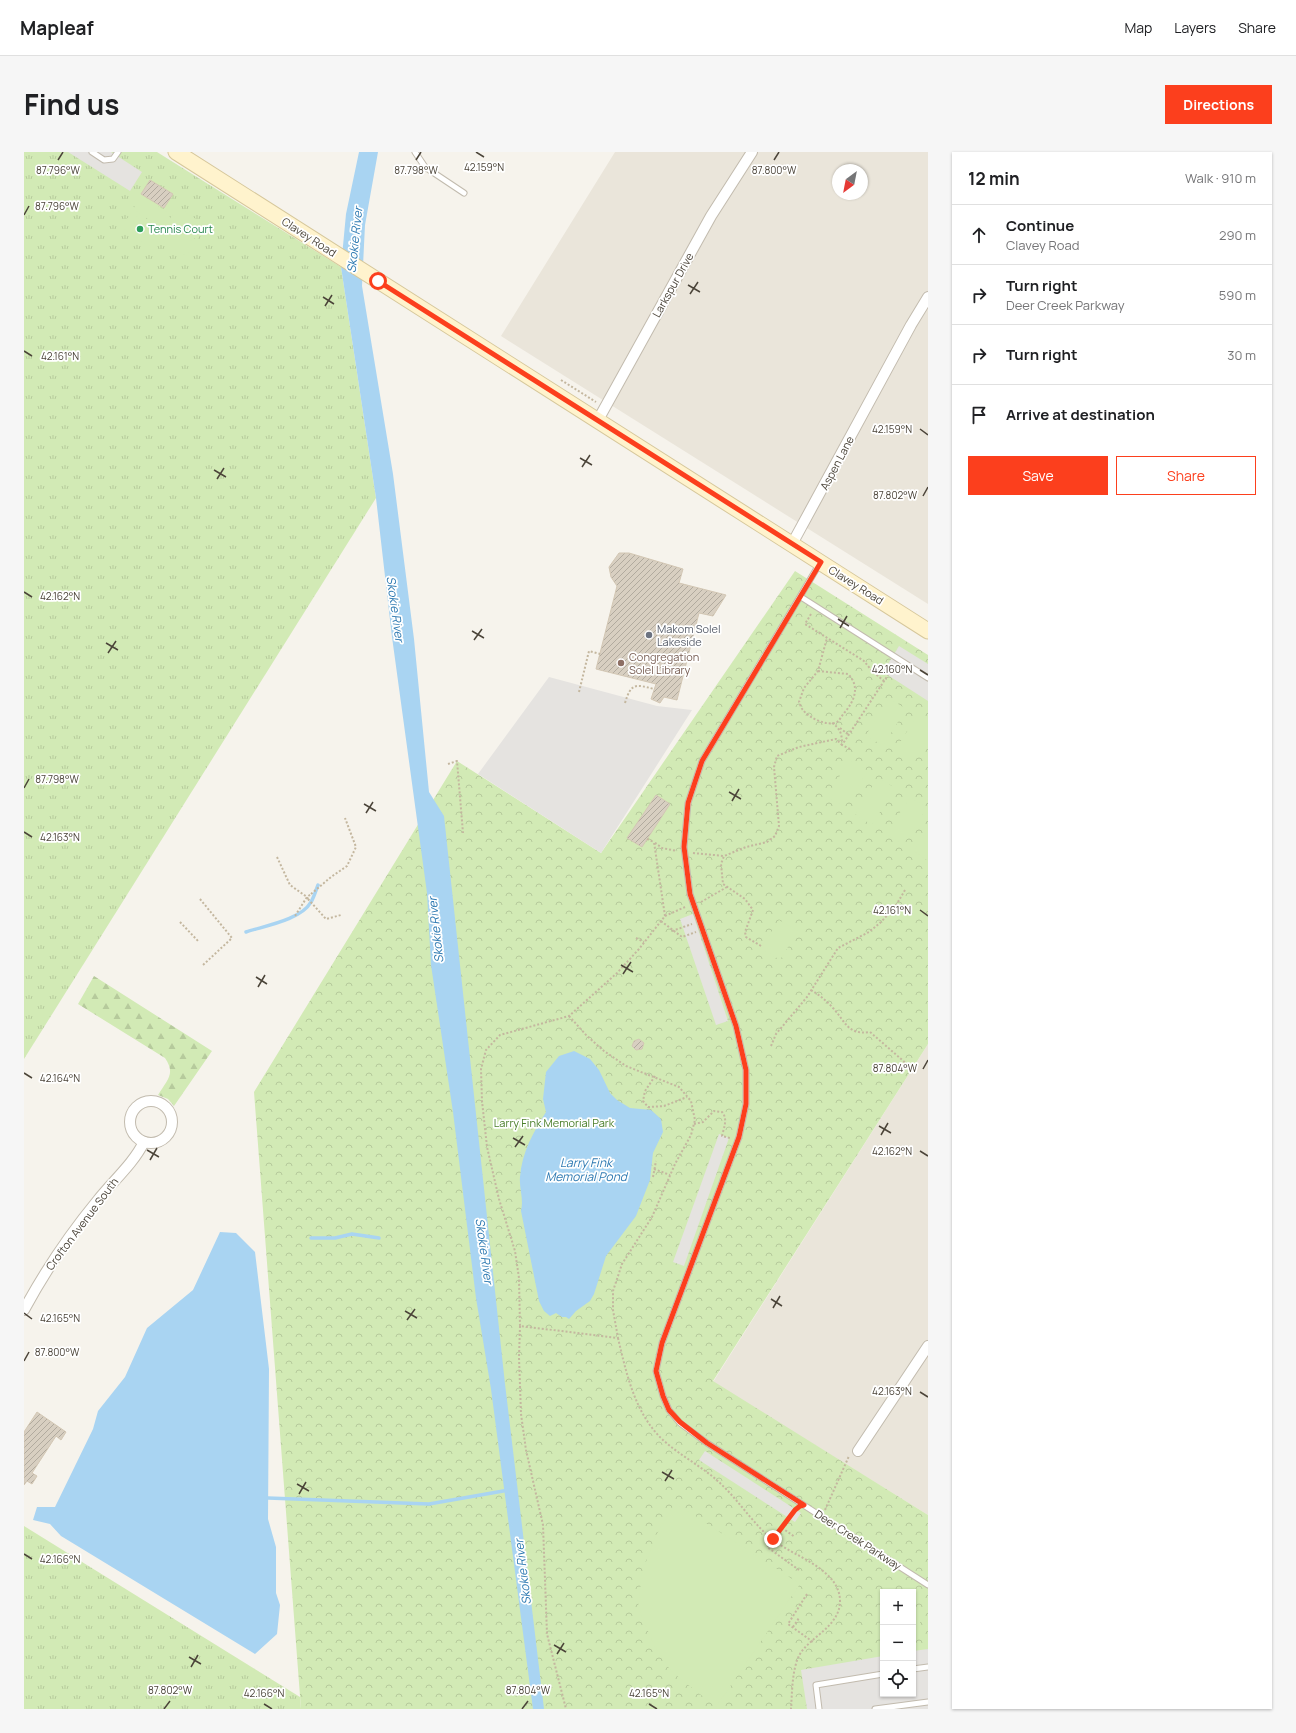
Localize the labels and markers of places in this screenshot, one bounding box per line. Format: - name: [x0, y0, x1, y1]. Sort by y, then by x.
- place label: Tennis Court: [148, 221, 213, 236]
- marker: Tennis Court: [135, 224, 145, 234]
- place label: Makom Solel Lakeside: [657, 621, 721, 649]
- marker: Makom Solel Lakeside: [644, 630, 654, 640]
- place label: Congregation Solel Library: [629, 649, 699, 677]
- marker: Congregation Solel Library: [616, 658, 626, 668]

